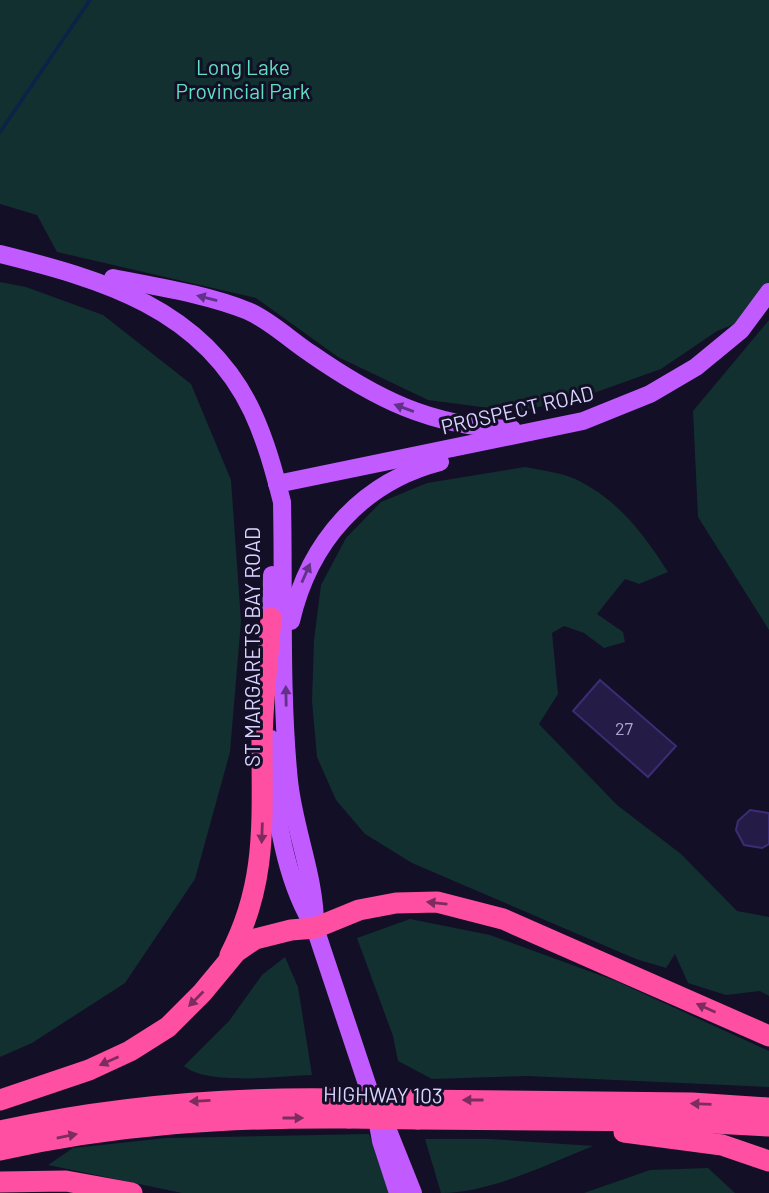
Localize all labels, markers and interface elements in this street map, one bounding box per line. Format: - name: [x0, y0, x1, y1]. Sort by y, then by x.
- park label: Long Lake Provincial Park: [176, 54, 310, 103]
- one-way arrow: [196, 292, 218, 303]
- street label: PROSPECT ROAD: [438, 379, 596, 439]
- one-way arrow: [394, 402, 415, 413]
- street label: ST MARGARETS BAY ROAD: [239, 527, 264, 767]
- one-way arrow: [300, 563, 312, 583]
- one-way arrow: [280, 685, 292, 707]
- house number: 27: [615, 717, 634, 739]
- one-way arrow: [257, 822, 268, 844]
- one-way arrow: [426, 897, 448, 908]
- one-way arrow: [188, 990, 205, 1006]
- one-way arrow: [696, 1003, 717, 1014]
- one-way arrow: [99, 1055, 119, 1067]
- street label: HIGHWAY 103: [323, 1080, 443, 1108]
- one-way arrow: [462, 1094, 484, 1106]
- one-way arrow: [188, 1096, 210, 1107]
- one-way arrow: [690, 1098, 712, 1109]
- one-way arrow: [282, 1112, 304, 1124]
- one-way arrow: [56, 1131, 78, 1142]

